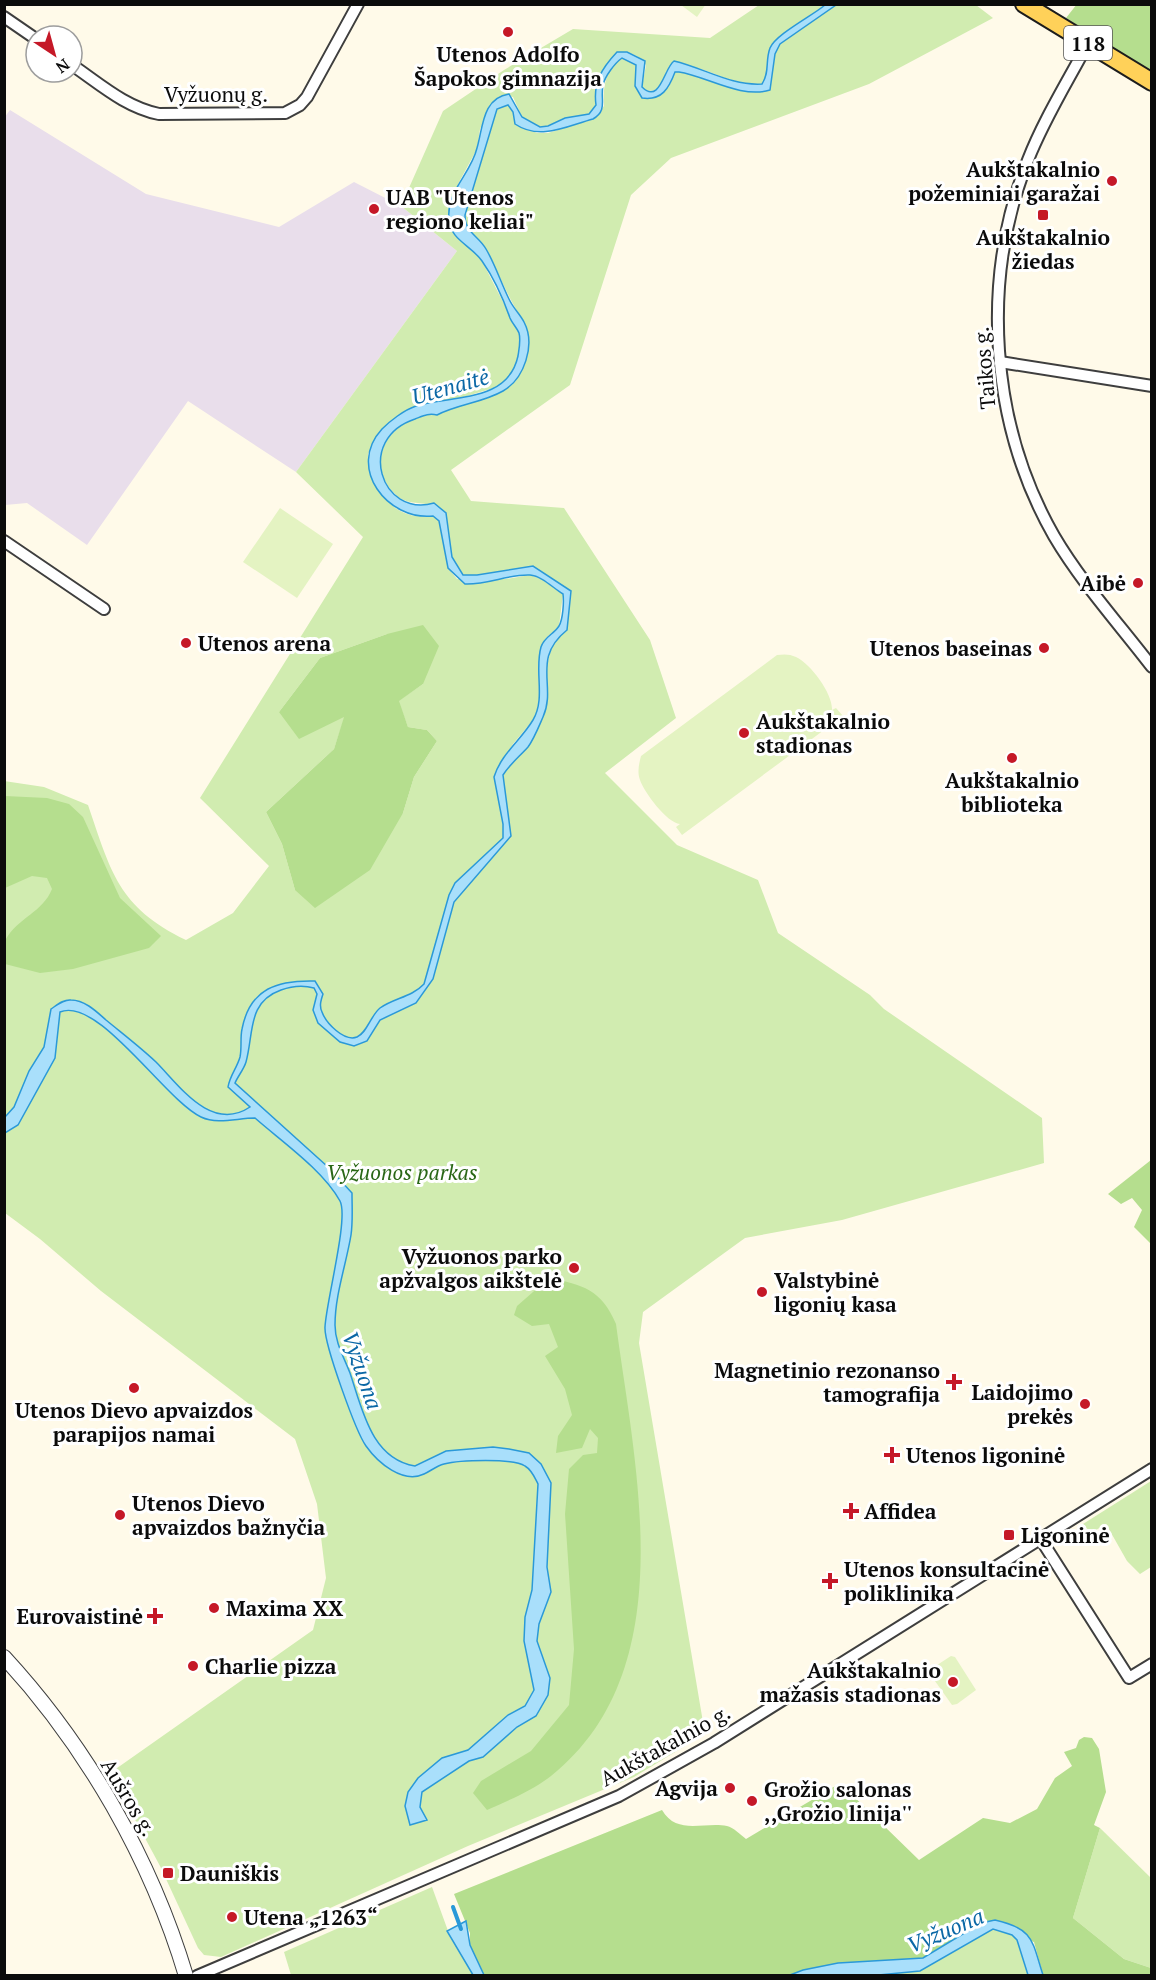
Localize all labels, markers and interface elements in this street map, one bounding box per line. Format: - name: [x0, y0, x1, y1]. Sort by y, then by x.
- north arrow: [24, 24, 84, 84]
- marker: Utenos Adolfo Šapokos gimnazija: [501, 25, 515, 39]
- road number: 118: [1064, 26, 1112, 60]
- place label: Utenos Adolfo Šapokos gimnazija: [414, 40, 602, 92]
- text: N: [51, 54, 74, 79]
- street label: Vyžuonų g.: [164, 80, 268, 108]
- place label: Aukštakalnio požeminiai garažai: [908, 155, 1100, 207]
- marker: Aukštakalnio požeminiai garažai: [1105, 174, 1119, 188]
- place label: UAB "Utenos regiono keliai": [386, 183, 534, 235]
- marker: UAB "Utenos regiono keliai": [367, 202, 381, 216]
- marker: Aukštakalnio žiedas: [1036, 208, 1050, 222]
- place label: Aukštakalnio žiedas: [976, 223, 1110, 275]
- street label: Taikos g.: [966, 326, 1002, 410]
- water label: Utenaitė: [408, 361, 492, 411]
- place label: Aibė: [1080, 569, 1126, 597]
- marker: Aibė: [1131, 576, 1145, 590]
- place label: Utenos arena: [198, 629, 331, 657]
- place label: Utenos baseinas: [870, 634, 1032, 662]
- marker: Utenos arena: [179, 636, 193, 650]
- marker: Utenos baseinas: [1037, 641, 1051, 655]
- place label: Aukštakalnio stadionas: [756, 707, 890, 759]
- marker: Aukštakalnio stadionas: [737, 726, 751, 740]
- marker: Aukštakalnio biblioteka: [1005, 751, 1019, 765]
- place label: Aukštakalnio biblioteka: [945, 766, 1079, 818]
- park label: Vyžuonos parkas: [326, 1158, 478, 1186]
- place label: Vyžuonos parko apžvalgos aikštelė: [379, 1242, 562, 1294]
- marker: Vyžuonos parko apžvalgos aikštelė: [567, 1261, 581, 1275]
- place label: Valstybinė ligonių kasa: [774, 1266, 897, 1318]
- marker: Valstybinė ligonių kasa: [755, 1285, 769, 1299]
- water label: Vyžuona: [336, 1327, 390, 1413]
- place label: Magnetinio rezonanso tamografija: [714, 1356, 940, 1408]
- marker: Magnetinio rezonanso tamografija: [945, 1373, 963, 1391]
- place label: Laidojimo prekės: [971, 1378, 1073, 1430]
- marker: Utenos Dievo apvaizdos parapijos namai: [127, 1381, 141, 1395]
- place label: Utenos Dievo apvaizdos parapijos namai: [15, 1396, 253, 1448]
- marker: Laidojimo prekės: [1078, 1397, 1092, 1411]
- place label: Utenos ligoninė: [906, 1441, 1065, 1469]
- marker: Utenos ligoninė: [883, 1446, 901, 1464]
- place label: Utenos Dievo apvaizdos bažnyčia: [132, 1489, 326, 1541]
- place label: Affidea: [864, 1497, 937, 1525]
- marker: Affidea: [842, 1502, 860, 1520]
- marker: Utenos Dievo apvaizdos bažnyčia: [113, 1508, 127, 1522]
- place label: Ligoninė: [1021, 1521, 1110, 1549]
- marker: Ligoninė: [1002, 1528, 1016, 1542]
- place label: Utenos konsultacinė poliklinika: [844, 1555, 1049, 1607]
- marker: Utenos konsultacinė poliklinika: [821, 1572, 839, 1590]
- place label: Maxima XX: [226, 1594, 344, 1622]
- marker: Maxima XX: [207, 1601, 221, 1615]
- place label: Eurovaistinė: [16, 1602, 143, 1630]
- marker: Eurovaistinė: [148, 1609, 162, 1623]
- place label: Charlie pizza: [205, 1652, 337, 1680]
- place label: Aukštakalnio mažasis stadionas: [759, 1656, 941, 1708]
- marker: Charlie pizza: [186, 1659, 200, 1673]
- marker: Aukštakalnio mažasis stadionas: [946, 1675, 960, 1689]
- street label: Aukštakalnio g.: [595, 1698, 735, 1792]
- street label: Aušros g.: [95, 1753, 163, 1841]
- place label: Agvija: [655, 1774, 718, 1802]
- place label: Grožio salonas ,,Grožio linija'': [764, 1775, 912, 1827]
- marker: Agvija: [723, 1781, 737, 1795]
- marker: Grožio salonas ,,Grožio linija'': [745, 1794, 759, 1808]
- place label: Dauniškis: [180, 1859, 279, 1887]
- marker: Dauniškis: [161, 1866, 175, 1880]
- water label: Vyžuona: [902, 1901, 988, 1959]
- place label: Utena „1263“: [244, 1903, 378, 1931]
- marker: Utena „1263“: [225, 1910, 239, 1924]

